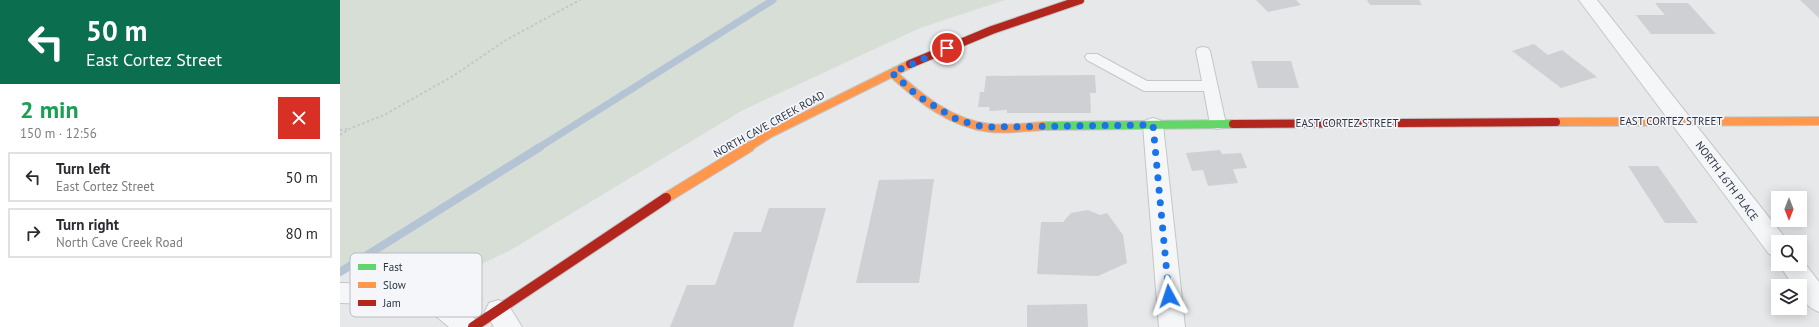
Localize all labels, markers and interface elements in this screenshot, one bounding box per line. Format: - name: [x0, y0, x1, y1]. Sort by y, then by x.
- text: 50 m: [86, 12, 147, 49]
- icon: left: [20, 16, 72, 68]
- pin: [930, 31, 964, 65]
- icon: arrive: [936, 37, 958, 59]
- text: East Cortez Street: [86, 48, 222, 71]
- street label: NORTH CAVE CREEK ROAD: [711, 88, 827, 160]
- text: 2 min: [20, 94, 79, 125]
- button: close: [278, 97, 320, 139]
- street label: EAST CORTEZ STREET: [1619, 114, 1723, 128]
- street label: EAST CORTEZ STREET: [1295, 116, 1399, 130]
- text: 150 m · 12:56: [20, 125, 97, 142]
- street label: NORTH 16TH PLACE: [1693, 138, 1762, 224]
- text: Turn left: [56, 159, 110, 178]
- icon: left: [22, 166, 44, 188]
- text: 50 m: [285, 168, 318, 187]
- text: East Cortez Street: [56, 178, 154, 195]
- north arrow: [1771, 191, 1807, 227]
- map controls: [1771, 191, 1807, 315]
- text: Turn right: [56, 215, 119, 234]
- icon: right: [22, 222, 44, 244]
- text: 80 m: [285, 224, 318, 243]
- text: North Cave Creek Road: [56, 234, 183, 251]
- button: search: [1771, 235, 1807, 271]
- legend: [350, 253, 482, 317]
- text: Fast: [383, 260, 403, 274]
- position arrow: [1148, 275, 1190, 317]
- text: Slow: [383, 278, 406, 292]
- button: layers: [1771, 279, 1807, 315]
- text: Jam: [382, 296, 401, 310]

